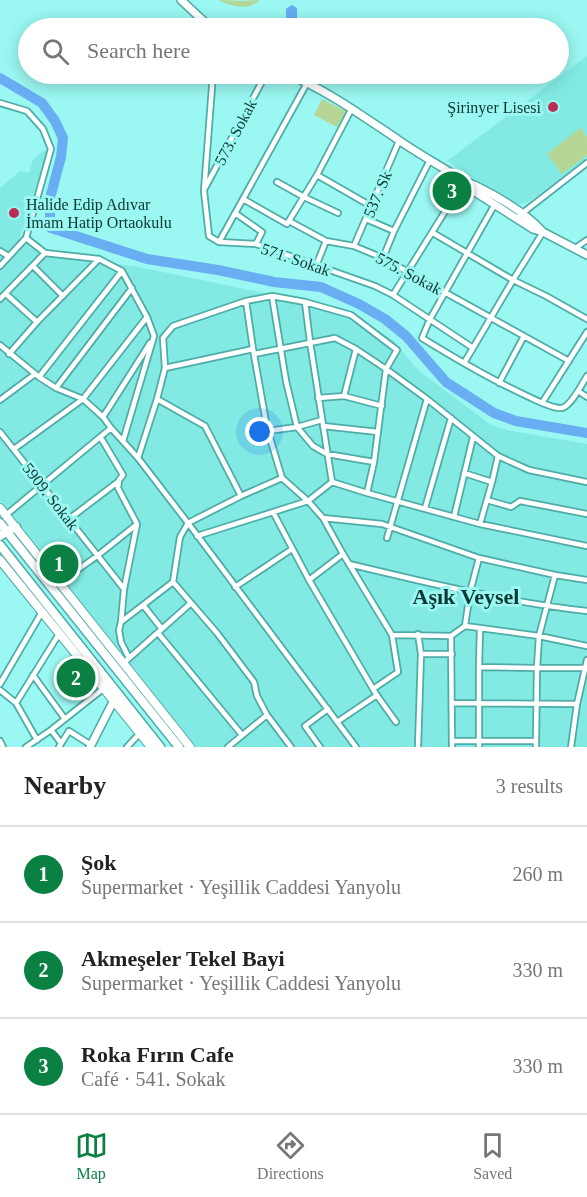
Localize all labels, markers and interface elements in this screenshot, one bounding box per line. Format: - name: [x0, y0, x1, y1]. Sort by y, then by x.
- search box: [18, 18, 569, 84]
- icon: search: [39, 35, 72, 68]
- text: Search here: [87, 38, 190, 63]
- street label: 573. Sokak: [211, 96, 260, 168]
- place label: Şirinyer Lisesi: [447, 99, 542, 117]
- marker: Şirinyer Lisesi: [546, 100, 560, 114]
- street label: 537. Sk: [360, 168, 395, 220]
- pin: 3: [432, 168, 472, 213]
- place label: Halide Edip Adıvar İmam Hatip Ortaokulu: [26, 196, 172, 232]
- marker: Halide Edip Adıvar İmam Hatip Ortaokulu: [7, 206, 21, 220]
- street label: 571. Sokak: [259, 240, 333, 279]
- street label: 575. Sokak: [373, 249, 445, 298]
- your location: [245, 417, 274, 446]
- street label: 5909. Sokak: [19, 460, 82, 533]
- pin: 1: [40, 542, 78, 586]
- district label: Aşık Veysel: [413, 584, 519, 609]
- pin: 2: [56, 656, 96, 700]
- text: Nearby: [24, 771, 106, 800]
- text: 3 results: [496, 775, 563, 797]
- text: Şok: [81, 850, 116, 875]
- text: 1: [39, 863, 49, 885]
- text: 260 m: [512, 863, 563, 885]
- text: Supermarket · Yeşillik Caddesi Yanyolu: [81, 876, 401, 898]
- text: Akmeşeler Tekel Bayi: [81, 946, 285, 971]
- text: 2: [39, 959, 49, 981]
- text: 330 m: [512, 959, 563, 981]
- text: Supermarket · Yeşillik Caddesi Yanyolu: [81, 972, 401, 994]
- text: Roka Fırın Cafe: [81, 1042, 234, 1067]
- text: 3: [39, 1055, 49, 1077]
- text: 330 m: [512, 1055, 563, 1077]
- text: Café · 541. Sokak: [81, 1068, 225, 1090]
- tab: Map: [75, 1129, 108, 1183]
- tab: Directions: [257, 1129, 324, 1183]
- tab: Saved: [473, 1129, 512, 1183]

